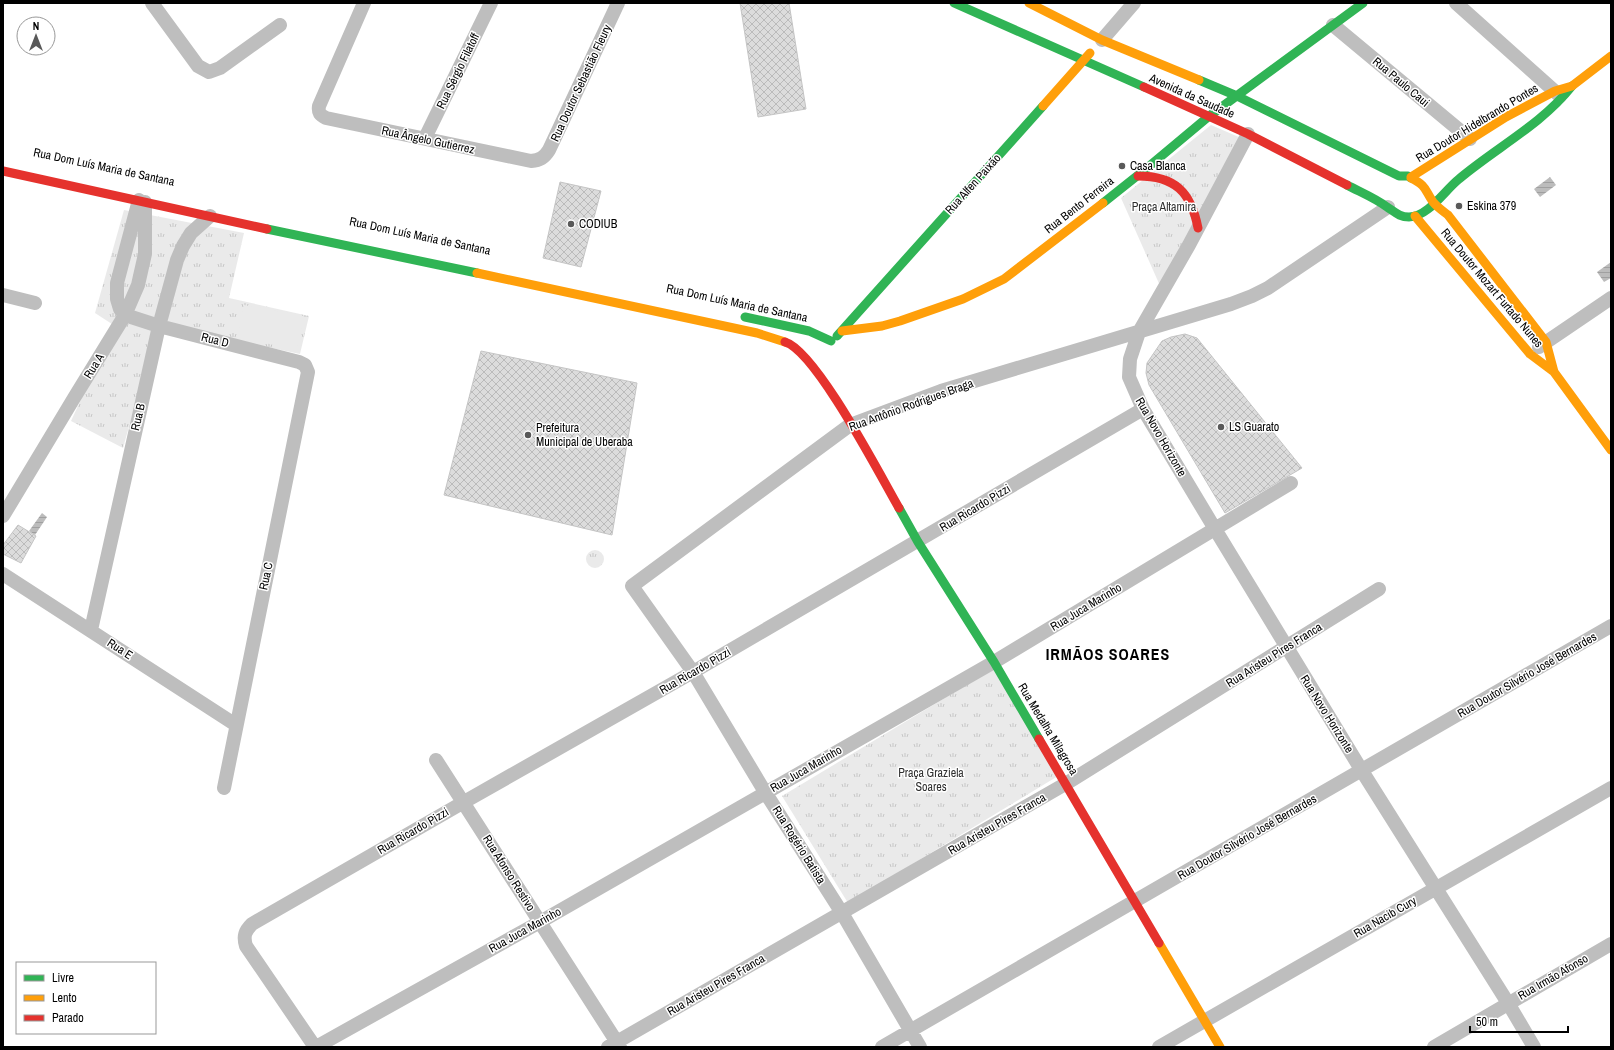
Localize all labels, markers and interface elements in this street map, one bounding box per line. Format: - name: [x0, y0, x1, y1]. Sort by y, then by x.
- north arrow: [16, 16, 56, 56]
- text: N: [33, 19, 39, 33]
- street label: Rua Doutor Sebastião Fleury: [547, 22, 615, 144]
- street label: Rua Sérgio Filatoff: [433, 30, 484, 112]
- street label: Rua Paulo Caui: [1369, 54, 1433, 110]
- street label: Avenida da Saudade: [1146, 70, 1237, 122]
- street label: Rua Doutor Hidelbrando Pontes: [1413, 80, 1541, 166]
- street label: Rua Ângelo Gutierrez: [380, 122, 476, 158]
- street label: Rua Dom Luís Maria de Santana: [32, 144, 177, 190]
- street label: Rua Alfen Paixão: [942, 150, 1004, 218]
- place label: Casa Blanca: [1130, 158, 1186, 174]
- marker: Casa Blanca: [1117, 161, 1127, 171]
- street label: Rua Bento Ferreira: [1041, 173, 1117, 237]
- place label: Eskina 379: [1467, 198, 1516, 214]
- park label: Praça Altamira: [1132, 199, 1197, 215]
- marker: Eskina 379: [1454, 201, 1464, 211]
- street label: Rua Dom Luís Maria de Santana: [348, 213, 493, 259]
- place label: CODIUB: [579, 216, 618, 232]
- marker: CODIUB: [566, 219, 576, 229]
- street label: Rua Doutor Mozart Furtado Nunes: [1437, 225, 1547, 351]
- street label: Rua Dom Luís Maria de Santana: [665, 280, 810, 326]
- street label: Rua D: [200, 329, 230, 351]
- street label: Rua A: [80, 350, 108, 382]
- street label: Rua Antônio Rodrigues Braga: [847, 375, 976, 435]
- street label: Rua Novo Horizonte: [1132, 394, 1190, 480]
- street label: Rua B: [127, 401, 149, 432]
- place label: LS Guarato: [1229, 419, 1279, 435]
- place label: Prefeitura Municipal de Uberaba: [536, 420, 633, 450]
- marker: LS Guarato: [1216, 422, 1226, 432]
- marker: Prefeitura Municipal de Uberaba: [523, 430, 533, 440]
- street label: Rua Ricardo Pizzi: [937, 481, 1013, 535]
- street label: Rua C: [255, 561, 277, 591]
- street label: Rua Juca Marinho: [1047, 579, 1125, 635]
- street label: Rua Aristeu Pires Franca: [1223, 619, 1326, 691]
- street label: Rua Doutor Silvério José Bernardes: [1455, 629, 1600, 721]
- street label: Rua E: [104, 635, 136, 663]
- district label: IRMÃOS SOARES: [1046, 643, 1170, 665]
- street label: Rua Ricardo Pizzi: [656, 644, 734, 698]
- street label: Rua Novo Horizonte: [1297, 672, 1357, 756]
- street label: Rua Medalha Milagrosa: [1014, 680, 1082, 778]
- street label: Rua Juca Marinho: [767, 742, 845, 796]
- park label: Praça Graziela Soares: [898, 765, 964, 795]
- street label: Rua Aristeu Pires Franca: [945, 789, 1049, 859]
- street label: Rua Doutor Silvério José Bernardes: [1175, 791, 1320, 883]
- street label: Rua Rogério Batista: [769, 803, 830, 887]
- street label: Rua Ricardo Pizzi: [374, 804, 452, 858]
- street label: Rua Afonso Restivo: [479, 832, 539, 914]
- street label: Rua Nacib Cury: [1351, 893, 1419, 941]
- street label: Rua Juca Marinho: [486, 904, 564, 956]
- street label: Rua Aristeu Pires Franca: [664, 950, 768, 1020]
- street label: Rua Irmão Afonso: [1515, 950, 1591, 1004]
- legend: [16, 962, 156, 1034]
- text: Livre: [52, 970, 74, 986]
- text: Lento: [52, 990, 77, 1006]
- scale bar: [1470, 1008, 1568, 1034]
- text: Parado: [52, 1010, 84, 1026]
- text: 50 m: [1476, 1014, 1498, 1030]

